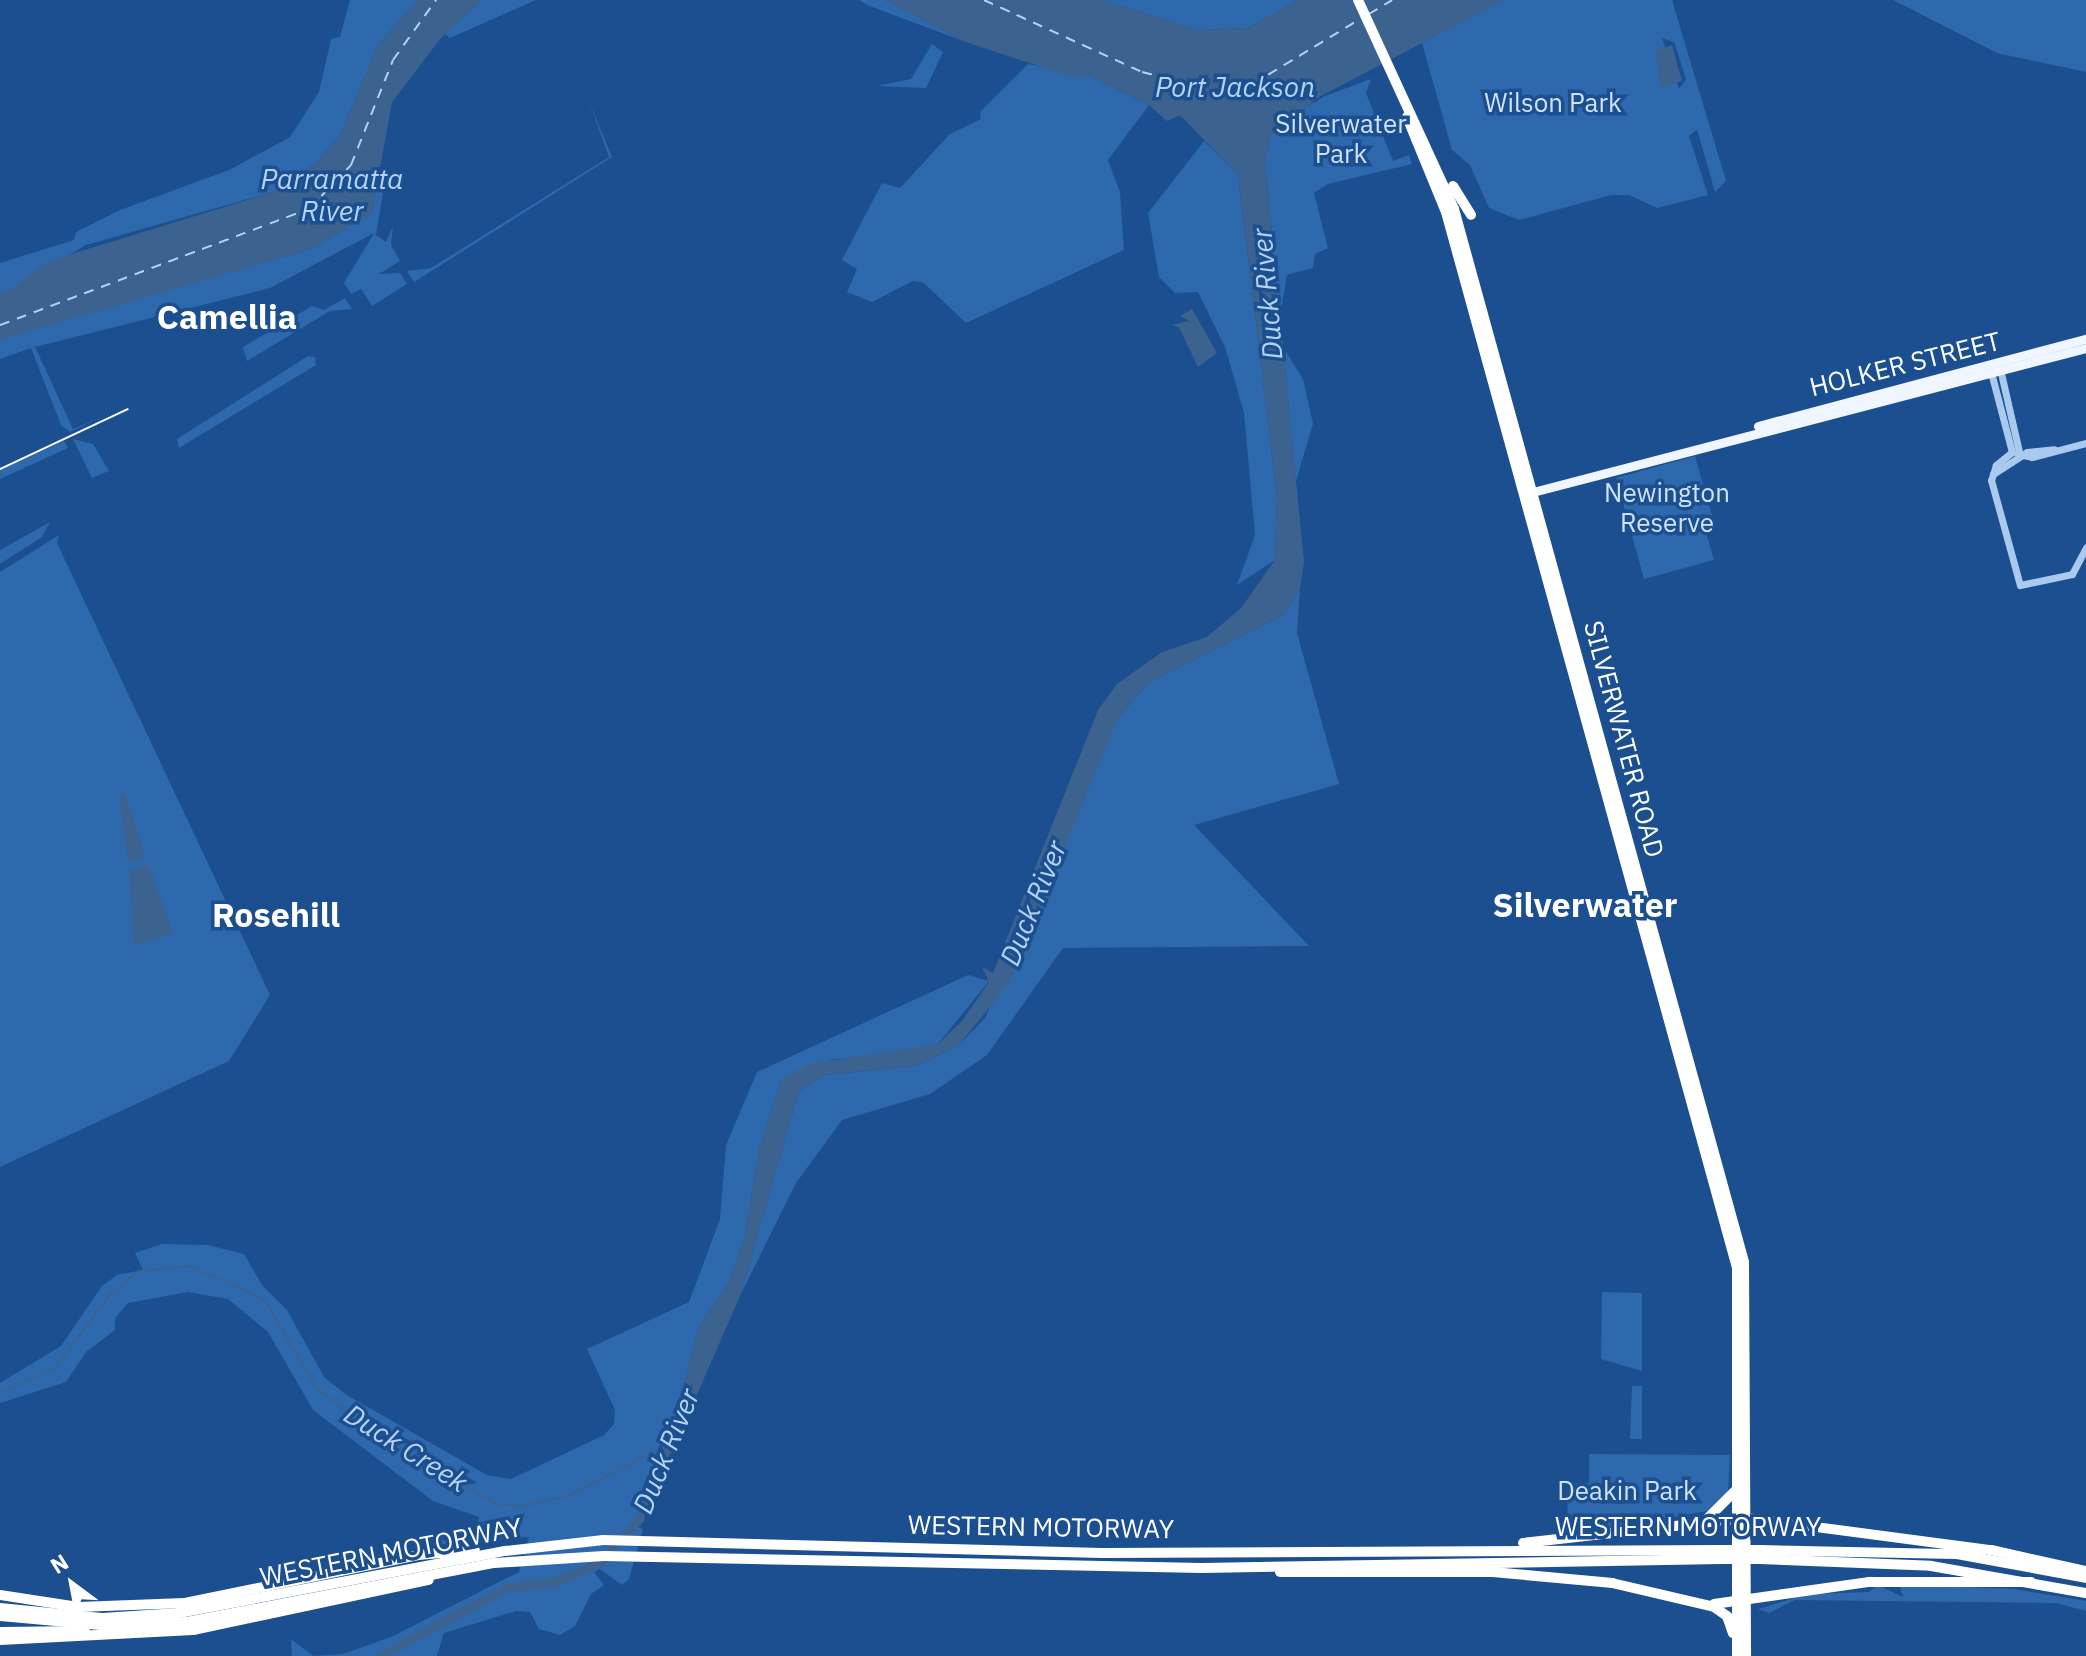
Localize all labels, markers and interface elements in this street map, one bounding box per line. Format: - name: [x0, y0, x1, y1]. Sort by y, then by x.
- water label: Port Jackson: [1155, 70, 1315, 104]
- park label: Wilson Park: [1484, 87, 1622, 119]
- park label: Silverwater Park: [1275, 108, 1407, 170]
- water label: Parramatta River: [261, 162, 403, 228]
- water label: Duck River: [1245, 227, 1289, 361]
- district label: Camellia: [157, 297, 297, 337]
- street label: HOLKER STREET: [1806, 325, 2004, 403]
- park label: Newington Reserve: [1604, 477, 1730, 538]
- street label: SILVERWATER ROAD: [1577, 617, 1671, 861]
- water label: Duck River: [993, 836, 1073, 970]
- district label: Silverwater: [1492, 885, 1678, 925]
- district label: Rosehill: [212, 895, 340, 935]
- water label: Duck River: [626, 1384, 706, 1518]
- water label: Duck Creek: [338, 1397, 474, 1499]
- park label: Deakin Park: [1557, 1475, 1697, 1507]
- street label: WESTERN MOTORWAY: [908, 1509, 1174, 1545]
- street label: WESTERN MOTORWAY: [257, 1511, 525, 1593]
- street label: WESTERN MOTORWAY: [1555, 1511, 1821, 1543]
- north arrow: [32, 1544, 112, 1624]
- text: N: [45, 1547, 73, 1580]

